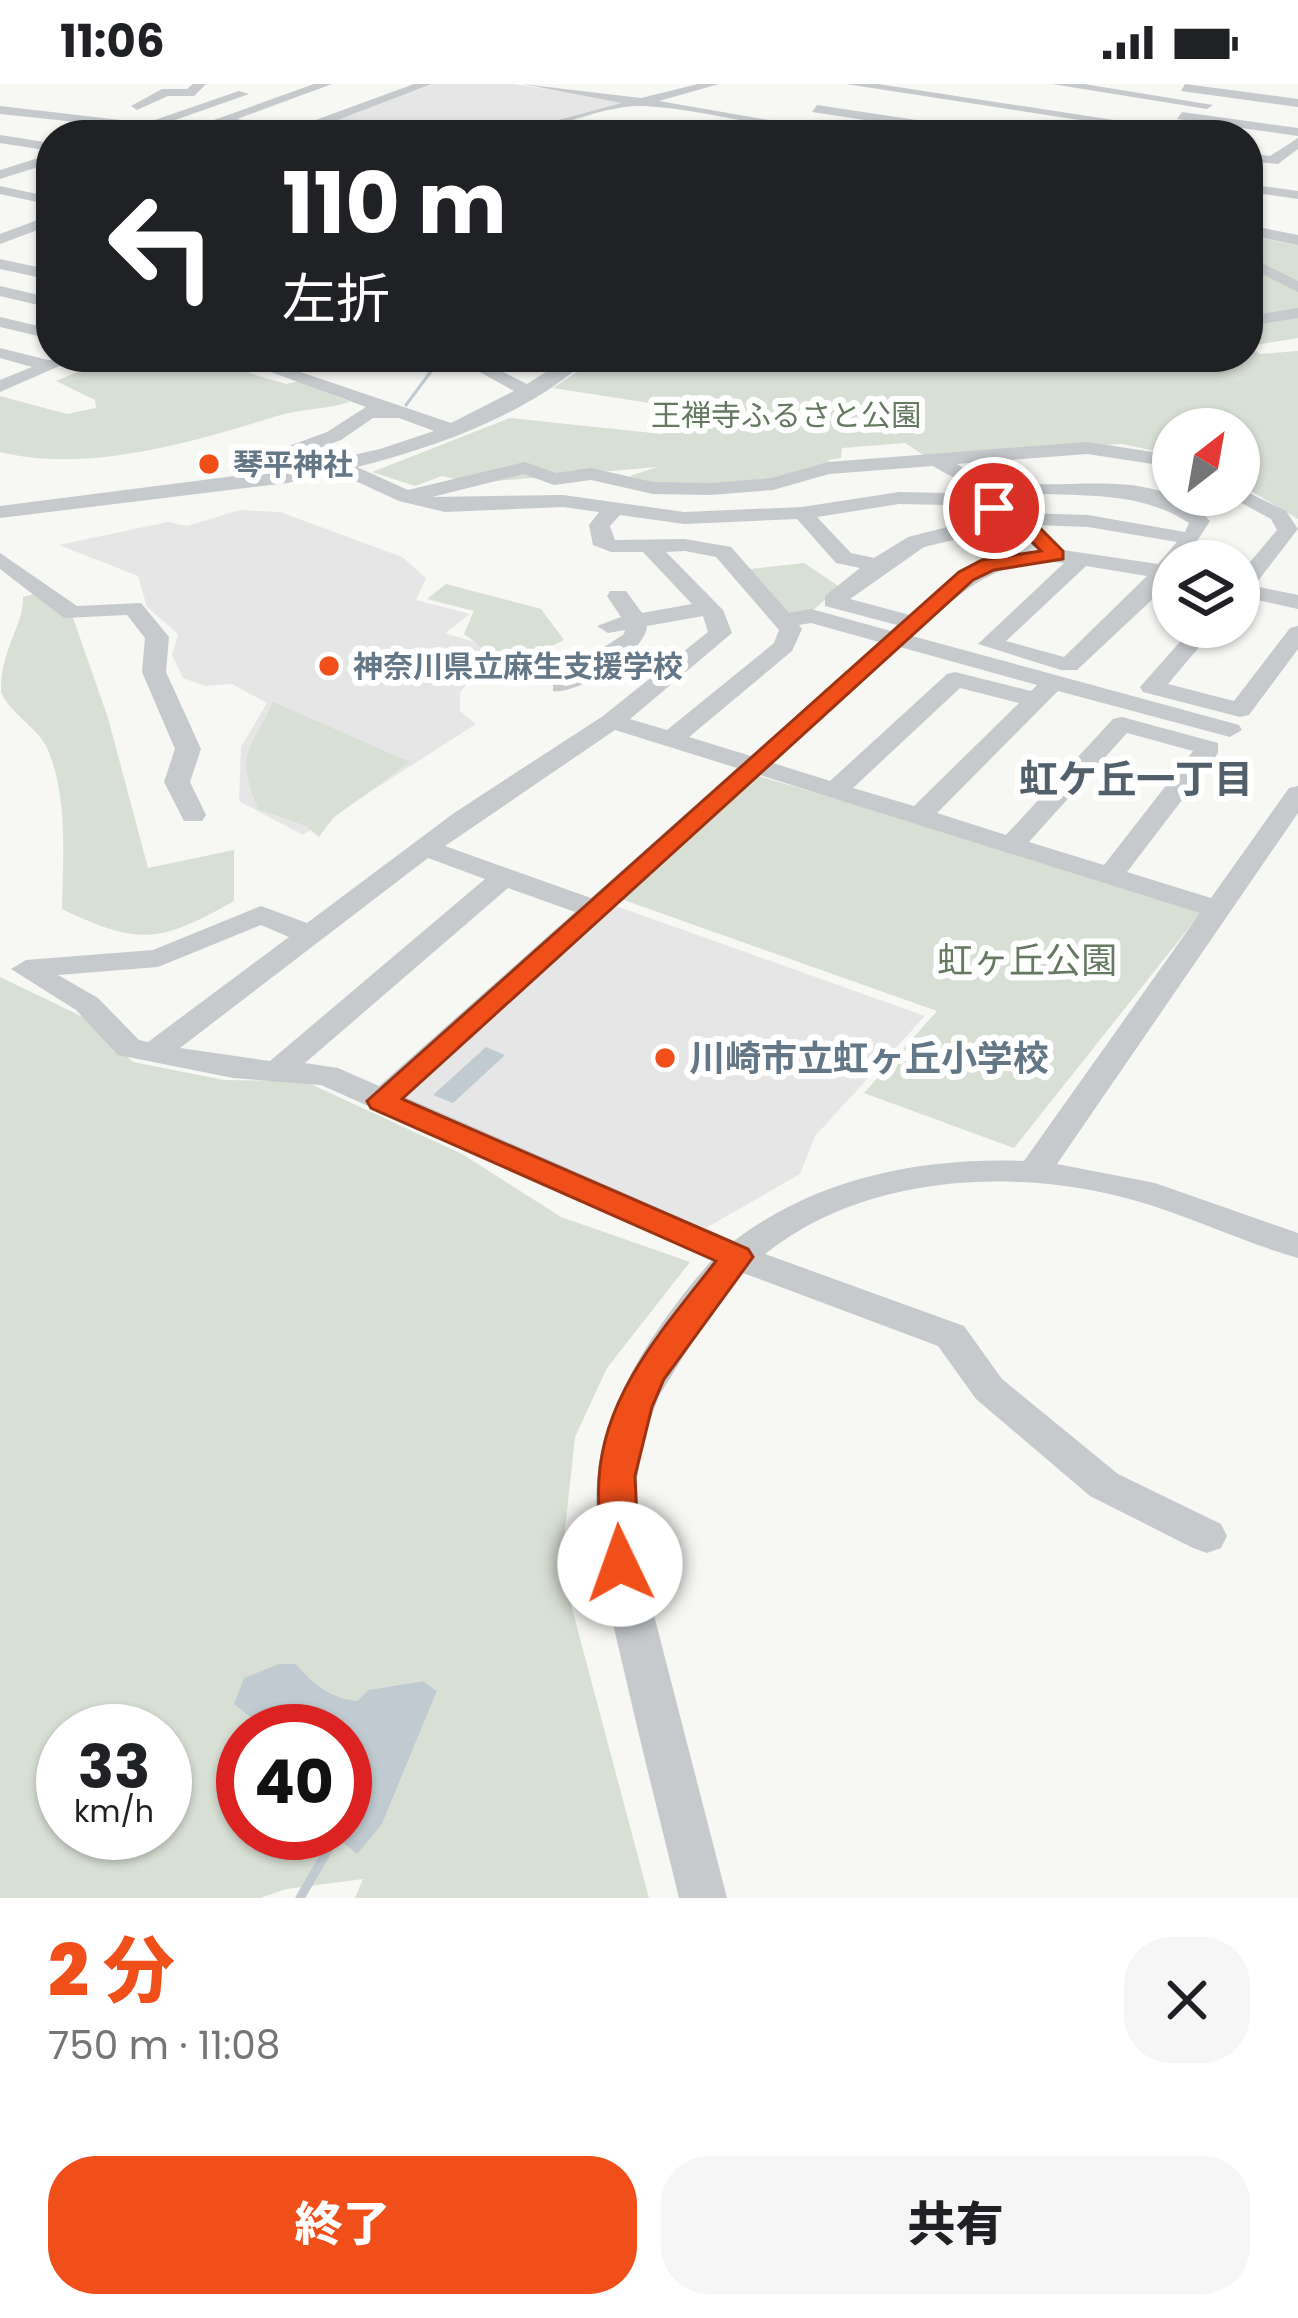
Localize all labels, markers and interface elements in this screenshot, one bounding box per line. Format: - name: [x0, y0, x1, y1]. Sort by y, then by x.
- text: 11:06: [60, 10, 165, 73]
- text: 110 m: [282, 145, 507, 262]
- icon: left: [84, 168, 240, 324]
- text: 左折: [282, 261, 390, 337]
- park label: 王禅寺ふるさと公園: [651, 394, 921, 437]
- north arrow: [1152, 408, 1260, 516]
- map controls: [1152, 408, 1260, 648]
- place label: 琴平神社: [233, 443, 353, 486]
- marker: 琴平神社: [196, 451, 222, 477]
- pin: [943, 457, 1045, 559]
- icon: arrive: [961, 475, 1027, 541]
- button: layers: [1152, 540, 1260, 648]
- place label: 神奈川県立麻生支援学校: [353, 645, 683, 688]
- marker: 神奈川県立麻生支援学校: [316, 653, 342, 679]
- district label: 虹ケ丘一丁目: [1019, 752, 1253, 807]
- park label: 虹ヶ丘公園: [937, 935, 1117, 986]
- place label: 川崎市立虹ヶ丘小学校: [689, 1033, 1049, 1084]
- marker: 川崎市立虹ヶ丘小学校: [652, 1045, 678, 1071]
- position arrow: [557, 1501, 683, 1627]
- speed limit sign: 40: [216, 1704, 372, 1860]
- text: 33: [78, 1725, 150, 1809]
- text: km/h: [74, 1790, 154, 1833]
- text: 2 分: [48, 1920, 175, 2021]
- button: close: [1124, 1937, 1250, 2063]
- text: 750 m · 11:08: [48, 2018, 280, 2073]
- button: 終了: [48, 2156, 637, 2294]
- button: 共有: [661, 2156, 1250, 2294]

